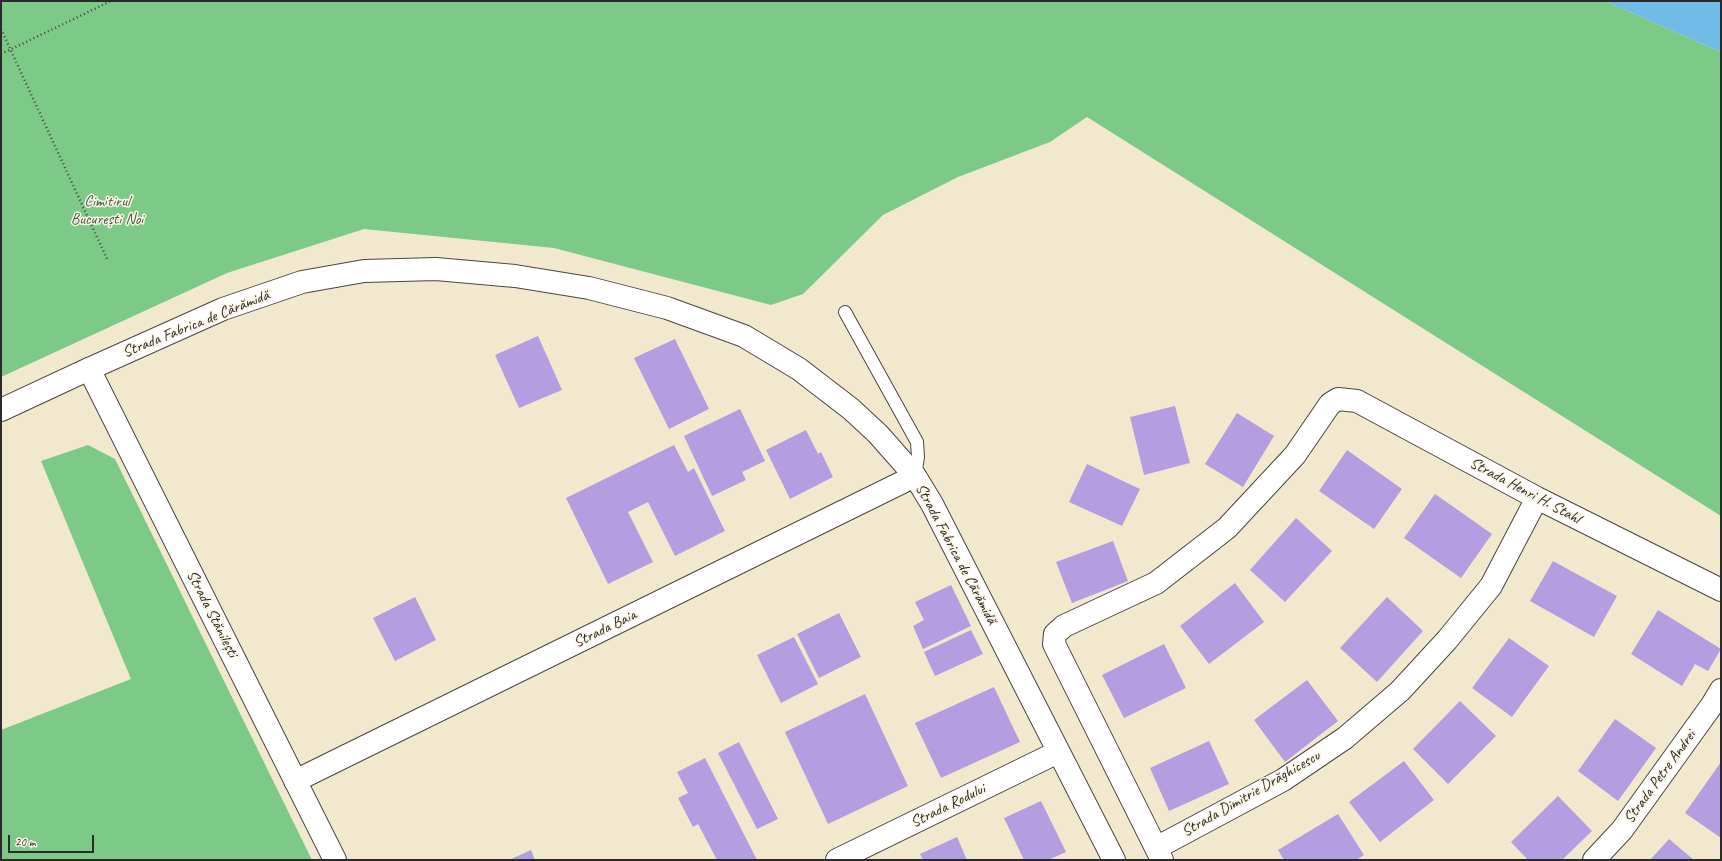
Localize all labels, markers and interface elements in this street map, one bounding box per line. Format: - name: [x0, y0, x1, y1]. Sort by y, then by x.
- park label: Cimitirul București Noi: [71, 192, 143, 230]
- street label: Strada Fabrica de Cărămidă: [120, 286, 272, 362]
- street label: Strada Henri H. Stahl: [1466, 454, 1584, 528]
- street label: Strada Fabrica de Cărămidă: [911, 480, 1001, 628]
- street label: Strada Stănilești: [182, 567, 242, 661]
- street label: Strada Baia: [570, 606, 640, 652]
- street label: Strada Petre Andrei: [1620, 727, 1700, 827]
- street label: Strada Dimitrie Drăghicescu: [1178, 747, 1324, 841]
- street label: Strada Rodului: [908, 780, 988, 832]
- scale bar: [10, 827, 96, 853]
- text: 20 m: [15, 834, 35, 850]

